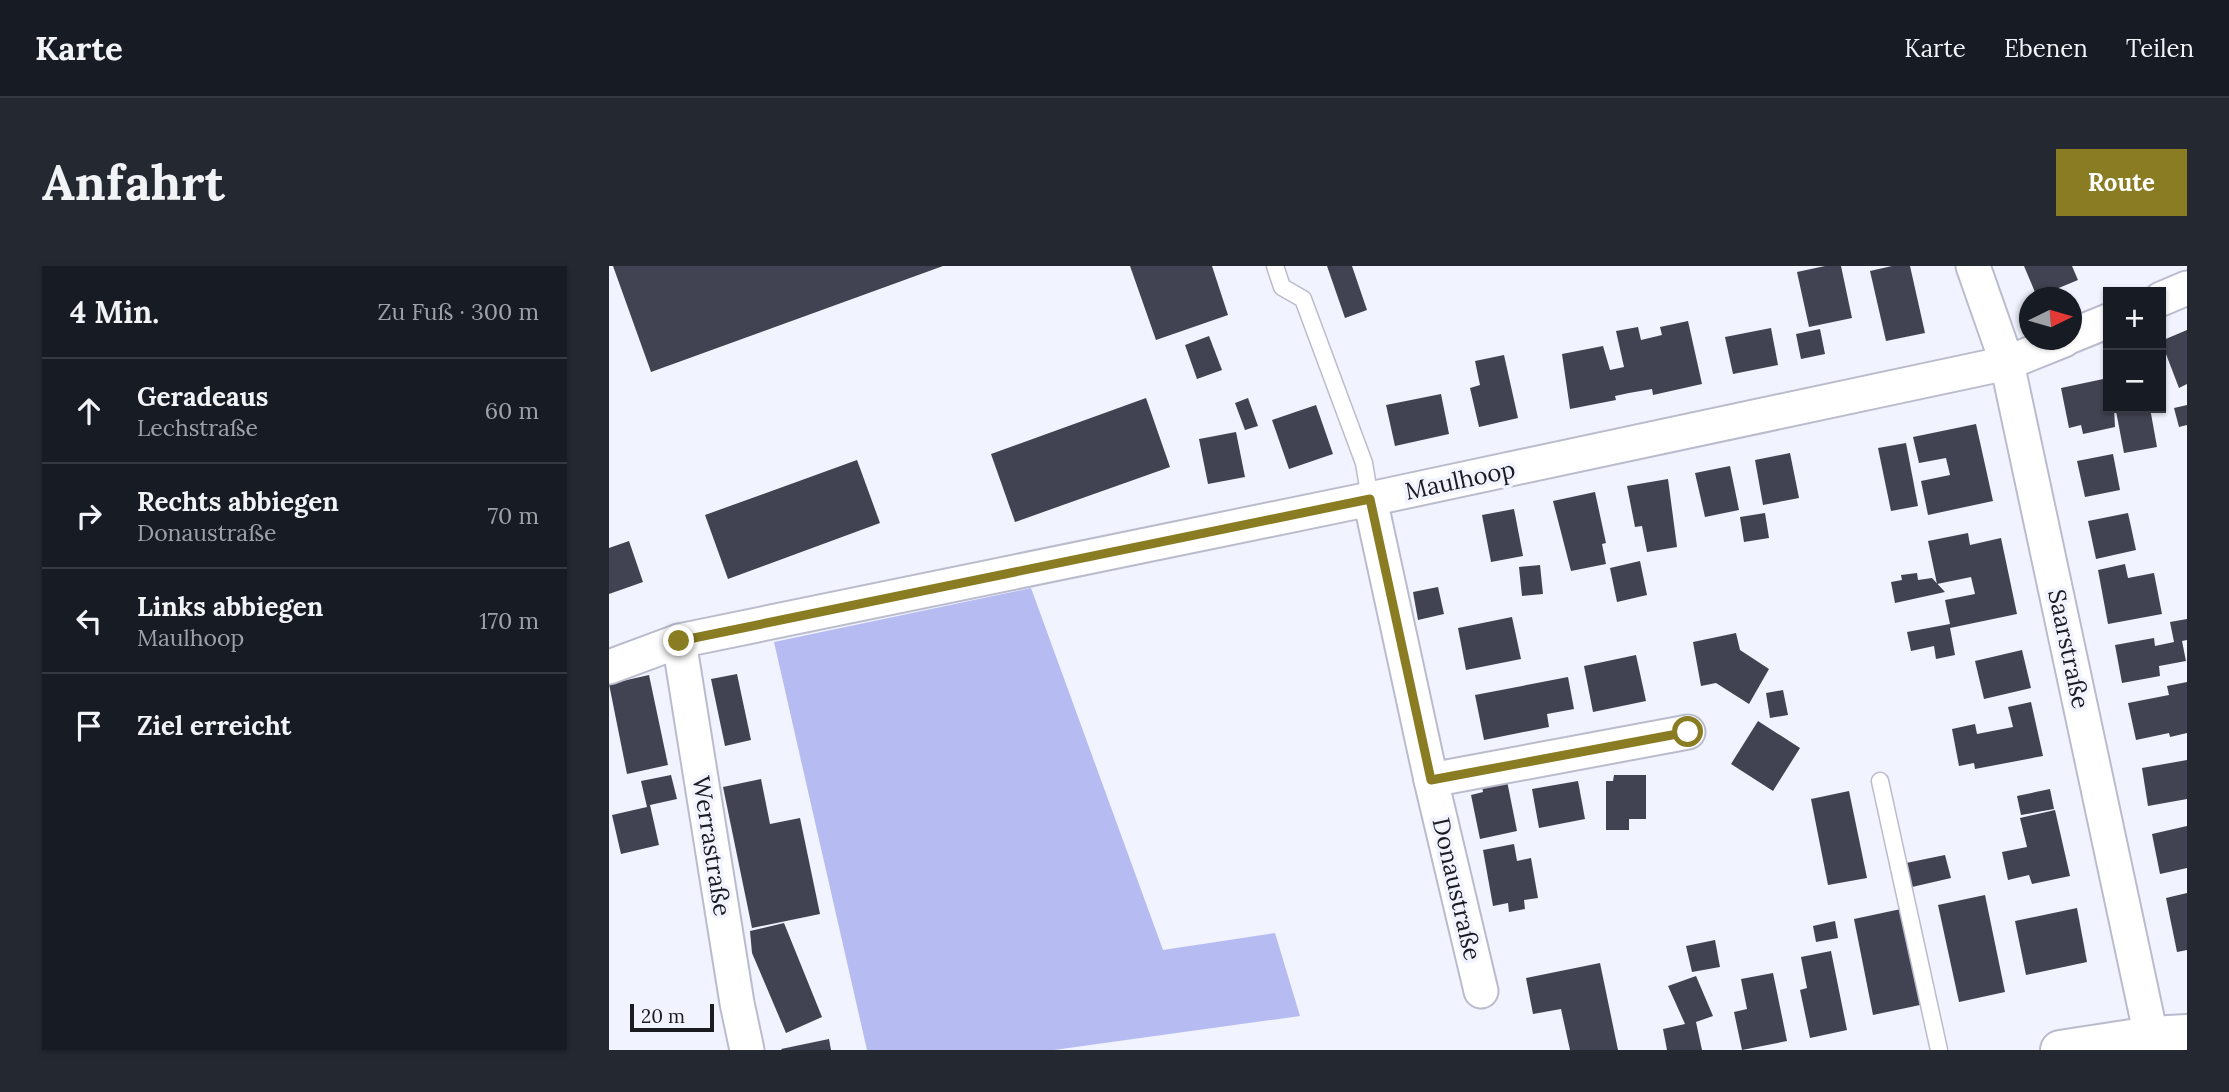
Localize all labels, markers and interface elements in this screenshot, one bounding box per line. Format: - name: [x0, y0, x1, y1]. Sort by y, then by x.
- text: Karte: [35, 27, 123, 69]
- text: Karte: [1904, 33, 1966, 64]
- text: Ebenen: [2004, 33, 2088, 64]
- text: Teilen: [2126, 33, 2194, 64]
- button: Route: [2056, 149, 2187, 216]
- text: Anfahrt: [42, 151, 225, 213]
- north arrow: [2019, 287, 2082, 350]
- map controls: [2103, 287, 2166, 413]
- button: +: [2103, 287, 2166, 350]
- text: 4 Min.: [70, 293, 159, 331]
- text: Zu Fuß · 300 m: [378, 297, 539, 326]
- button: −: [2103, 350, 2166, 413]
- text: Geradeaus: [137, 380, 268, 413]
- icon: ahead: [70, 392, 108, 430]
- text: 60 m: [485, 396, 539, 425]
- text: Lechstraße: [137, 413, 258, 442]
- street label: Maulhoop: [1402, 453, 1518, 507]
- text: Rechts abbiegen: [137, 485, 339, 518]
- icon: right: [70, 497, 108, 535]
- text: 70 m: [488, 501, 539, 530]
- text: Donaustraße: [137, 518, 276, 547]
- street label: Saarstraße: [2041, 587, 2097, 711]
- text: Links abbiegen: [137, 590, 323, 623]
- icon: left: [70, 602, 108, 640]
- text: 170 m: [479, 606, 539, 635]
- text: Maulhoop: [137, 623, 244, 652]
- route end: [663, 625, 694, 656]
- icon: arrive: [70, 707, 108, 745]
- text: Ziel erreicht: [137, 709, 291, 742]
- route start: [1672, 716, 1703, 747]
- street label: Werrastraße: [686, 774, 738, 918]
- street label: Donaustraße: [1426, 815, 1488, 963]
- scale bar: [630, 1001, 714, 1033]
- text: 20 m: [641, 1004, 685, 1028]

